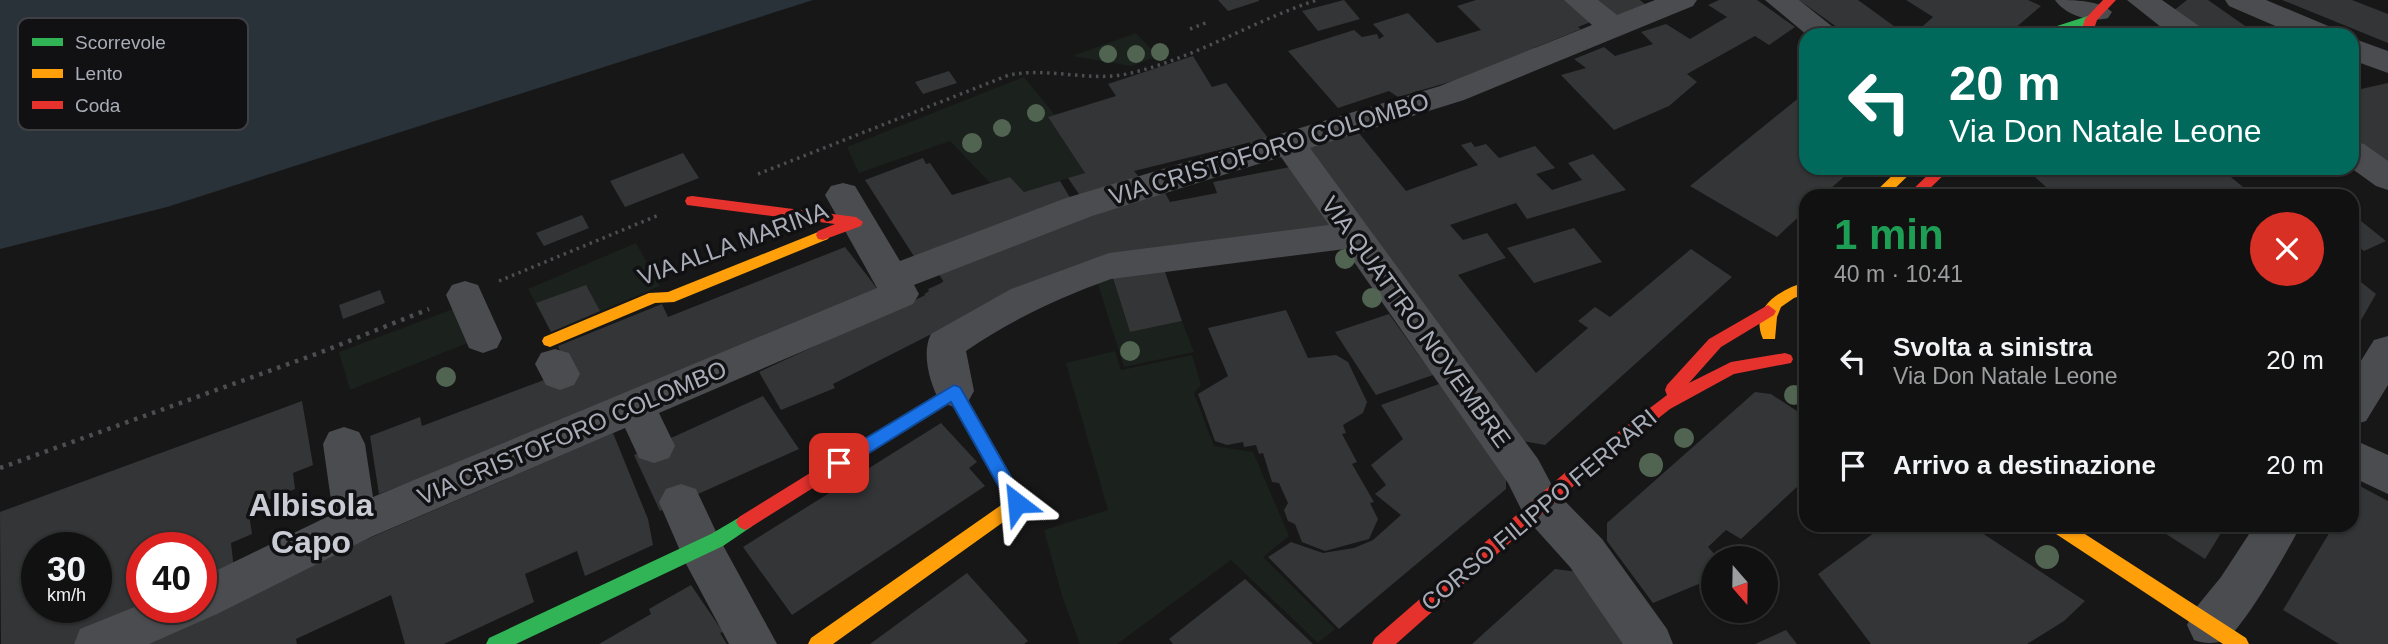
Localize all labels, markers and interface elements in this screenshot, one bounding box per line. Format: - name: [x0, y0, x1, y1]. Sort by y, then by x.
- legend: [18, 18, 248, 130]
- text: Scorrevole: [75, 32, 166, 53]
- icon: left: [1834, 56, 1925, 147]
- text: 20 m: [1949, 56, 2061, 110]
- text: Lento: [75, 63, 123, 84]
- street label: VIA CRISTOFORO COLOMBO: [1106, 87, 1432, 210]
- text: Coda: [75, 95, 121, 116]
- text: Via Don Natale Leone: [1949, 113, 2262, 149]
- street label: VIA QUATTRO NOVEMBRE: [1316, 191, 1517, 452]
- street label: VIA ALLA MARINA: [634, 197, 831, 290]
- text: 1 min: [1834, 211, 1944, 258]
- button: close: [2250, 212, 2324, 286]
- text: 40 m · 10:41: [1834, 261, 1963, 287]
- text: Svolta a sinistra: [1893, 332, 2092, 362]
- icon: left: [1834, 342, 1872, 380]
- text: 20 m: [2266, 345, 2324, 375]
- street label: VIA CRISTOFORO COLOMBO: [413, 355, 730, 510]
- text: Via Don Natale Leone: [1893, 363, 2118, 389]
- street label: CORSO FILIPPO FERRARI: [1416, 403, 1662, 616]
- pin: [809, 433, 869, 493]
- icon: arrive: [820, 444, 858, 482]
- icon: arrive: [1834, 447, 1872, 485]
- text: Arrivo a destinazione: [1893, 450, 2156, 480]
- text: 20 m: [2266, 450, 2324, 480]
- position arrow: [980, 466, 1054, 540]
- district label: Albisola Capo: [249, 487, 373, 560]
- speed limit sign: 40: [126, 532, 217, 623]
- north arrow: [1701, 546, 1778, 623]
- map controls: [1701, 546, 1778, 623]
- text: 30: [47, 549, 86, 588]
- text: km/h: [47, 585, 86, 605]

